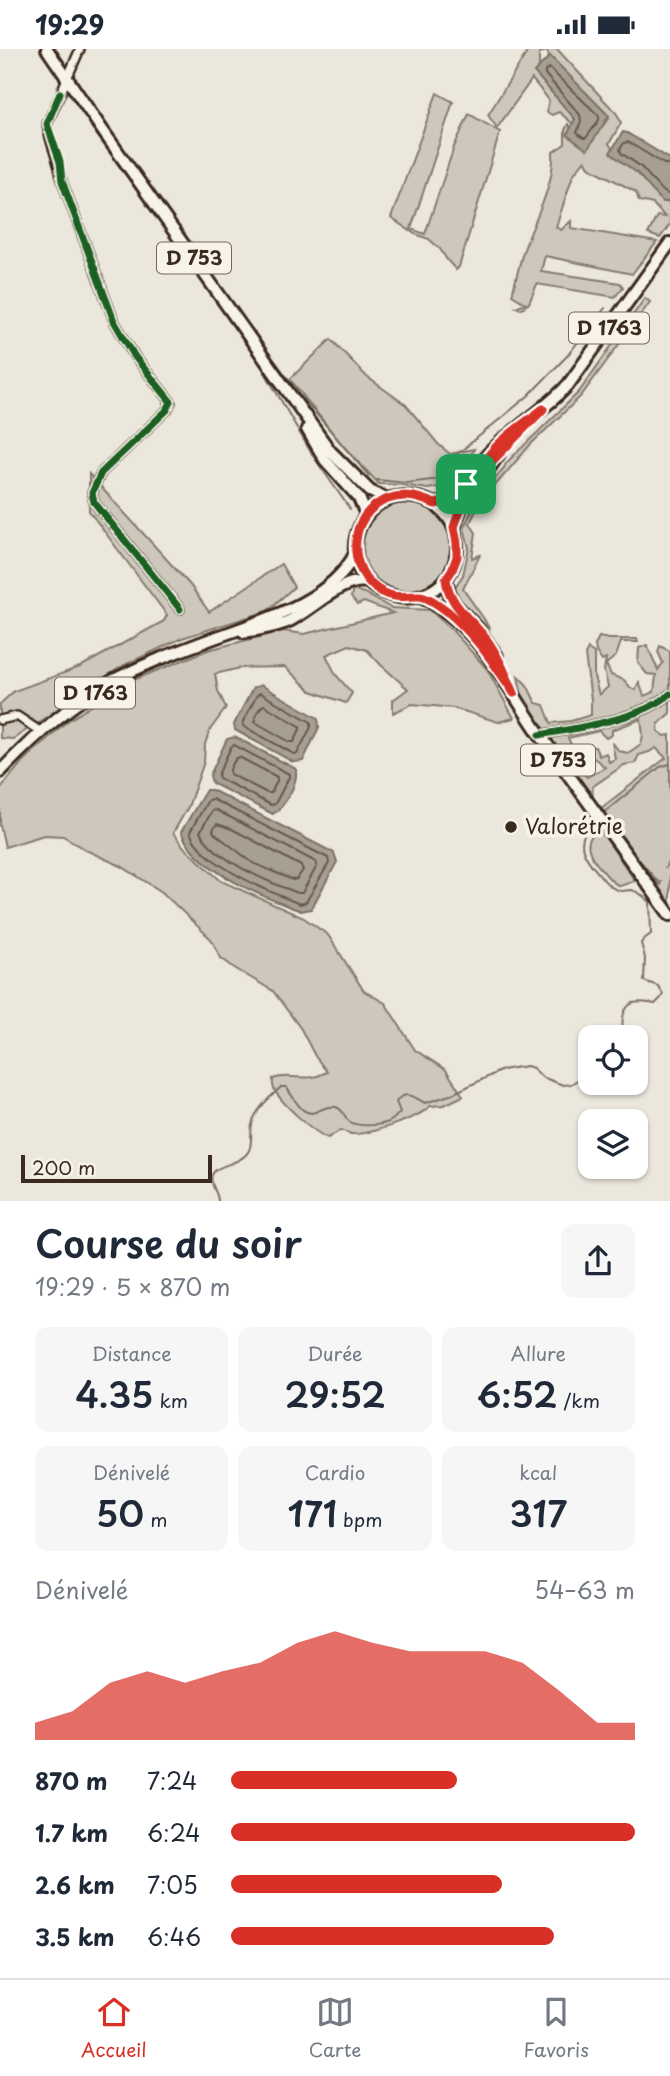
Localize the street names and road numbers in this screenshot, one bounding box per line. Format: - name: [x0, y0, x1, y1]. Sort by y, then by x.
- road number: D 753: [157, 243, 231, 273]
- road number: D 1763: [569, 313, 649, 343]
- road number: D 1763: [55, 677, 135, 709]
- road number: D 753: [521, 745, 595, 775]

